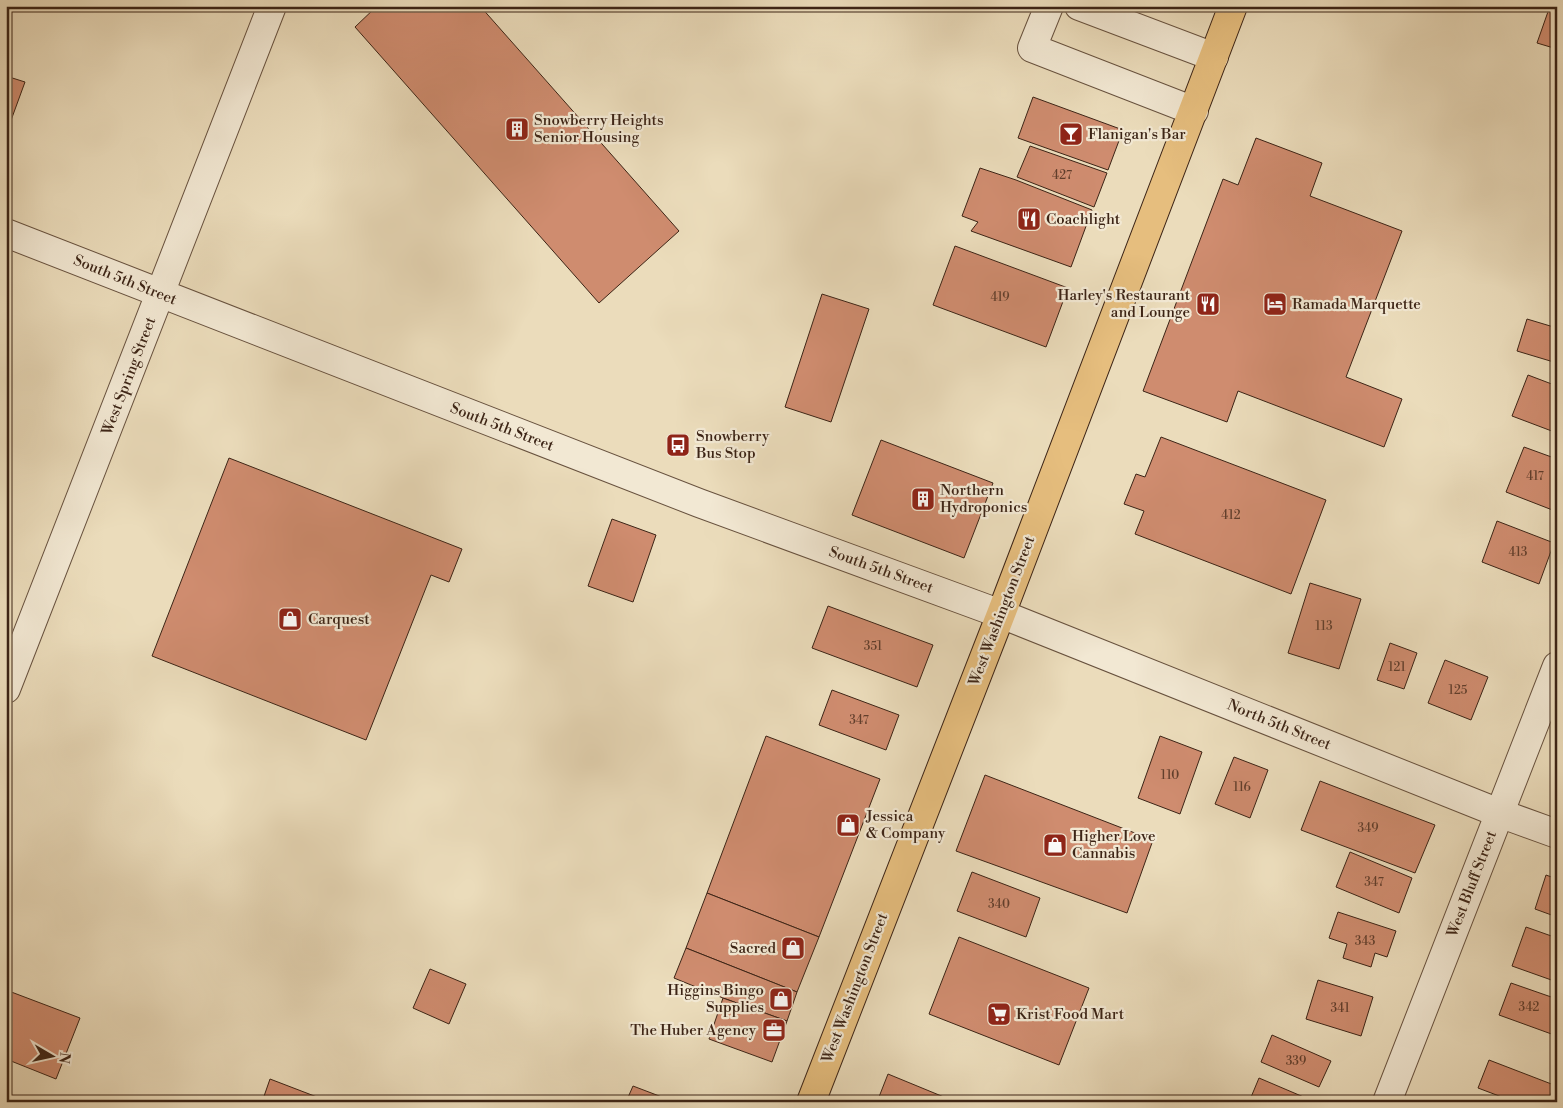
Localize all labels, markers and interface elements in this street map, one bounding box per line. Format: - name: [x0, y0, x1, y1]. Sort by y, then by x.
- place label: Snowberry Heights Senior Housing: [534, 111, 663, 147]
- building icon: Snowberry Heights Senior Housing: [504, 116, 530, 142]
- bar icon: Flanigan's Bar: [1058, 121, 1084, 147]
- place label: Flanigan's Bar: [1088, 125, 1186, 144]
- house number: 427: [1052, 168, 1072, 183]
- restaurant icon: Coachlight: [1016, 206, 1042, 232]
- place label: Coachlight: [1046, 210, 1121, 229]
- street label: South 5th Street: [71, 251, 180, 310]
- place label: Harley's Restaurant and Lounge: [1057, 286, 1191, 322]
- house number: 419: [990, 290, 1010, 305]
- restaurant icon: Harley's Restaurant and Lounge: [1195, 291, 1221, 317]
- hotel icon: Ramada Marquette: [1262, 291, 1288, 317]
- place label: Ramada Marquette: [1292, 295, 1421, 314]
- street label: West Spring Street: [97, 314, 160, 439]
- street label: South 5th Street: [447, 398, 557, 456]
- place label: Snowberry Bus Stop: [695, 427, 770, 463]
- bus stop icon: Snowberry Bus Stop: [665, 432, 691, 458]
- house number: 417: [1526, 469, 1544, 484]
- place label: Northern Hydroponics: [940, 481, 1027, 517]
- building icon: Northern Hydroponics: [910, 486, 936, 512]
- house number: 412: [1221, 508, 1241, 523]
- street label: West Washington Street: [964, 533, 1040, 690]
- street label: South 5th Street: [826, 542, 936, 598]
- house number: 413: [1509, 545, 1528, 560]
- shop icon: Carquest: [277, 606, 303, 632]
- place label: Carquest: [308, 610, 370, 629]
- house number: 113: [1315, 619, 1333, 634]
- house number: 351: [864, 639, 883, 654]
- house number: 121: [1388, 660, 1407, 675]
- house number: 125: [1449, 683, 1468, 698]
- street label: North 5th Street: [1224, 696, 1334, 755]
- house number: 347: [849, 713, 869, 728]
- house number: 110: [1161, 768, 1179, 783]
- house number: 116: [1233, 780, 1251, 795]
- place label: Jessica & Company: [865, 807, 946, 843]
- shop icon: Jessica & Company: [835, 812, 861, 838]
- house number: 349: [1357, 821, 1379, 836]
- place label: Higher Love Cannabis: [1072, 827, 1156, 863]
- street label: West Bluff Street: [1443, 828, 1501, 941]
- shop icon: Higher Love Cannabis: [1042, 832, 1068, 858]
- house number: 347: [1364, 875, 1384, 890]
- house number: 340: [988, 897, 1010, 912]
- street label: West Washington Street: [817, 910, 893, 1067]
- house number: 343: [1355, 934, 1376, 949]
- shop icon: Sacred: [780, 935, 806, 961]
- place label: Sacred: [730, 939, 776, 958]
- place label: Higgins Bingo Supplies: [667, 981, 764, 1017]
- shop icon: Higgins Bingo Supplies: [768, 986, 794, 1012]
- house number: 342: [1519, 1000, 1540, 1015]
- supermarket icon: Krist Food Mart: [986, 1001, 1012, 1027]
- house number: 341: [1330, 1001, 1350, 1016]
- place label: Krist Food Mart: [1016, 1005, 1125, 1024]
- office icon: The Huber Agency: [761, 1017, 787, 1043]
- place label: The Huber Agency: [630, 1021, 757, 1040]
- north arrow: [28, 1030, 78, 1080]
- text: N: [54, 1051, 74, 1065]
- house number: 339: [1286, 1054, 1306, 1069]

